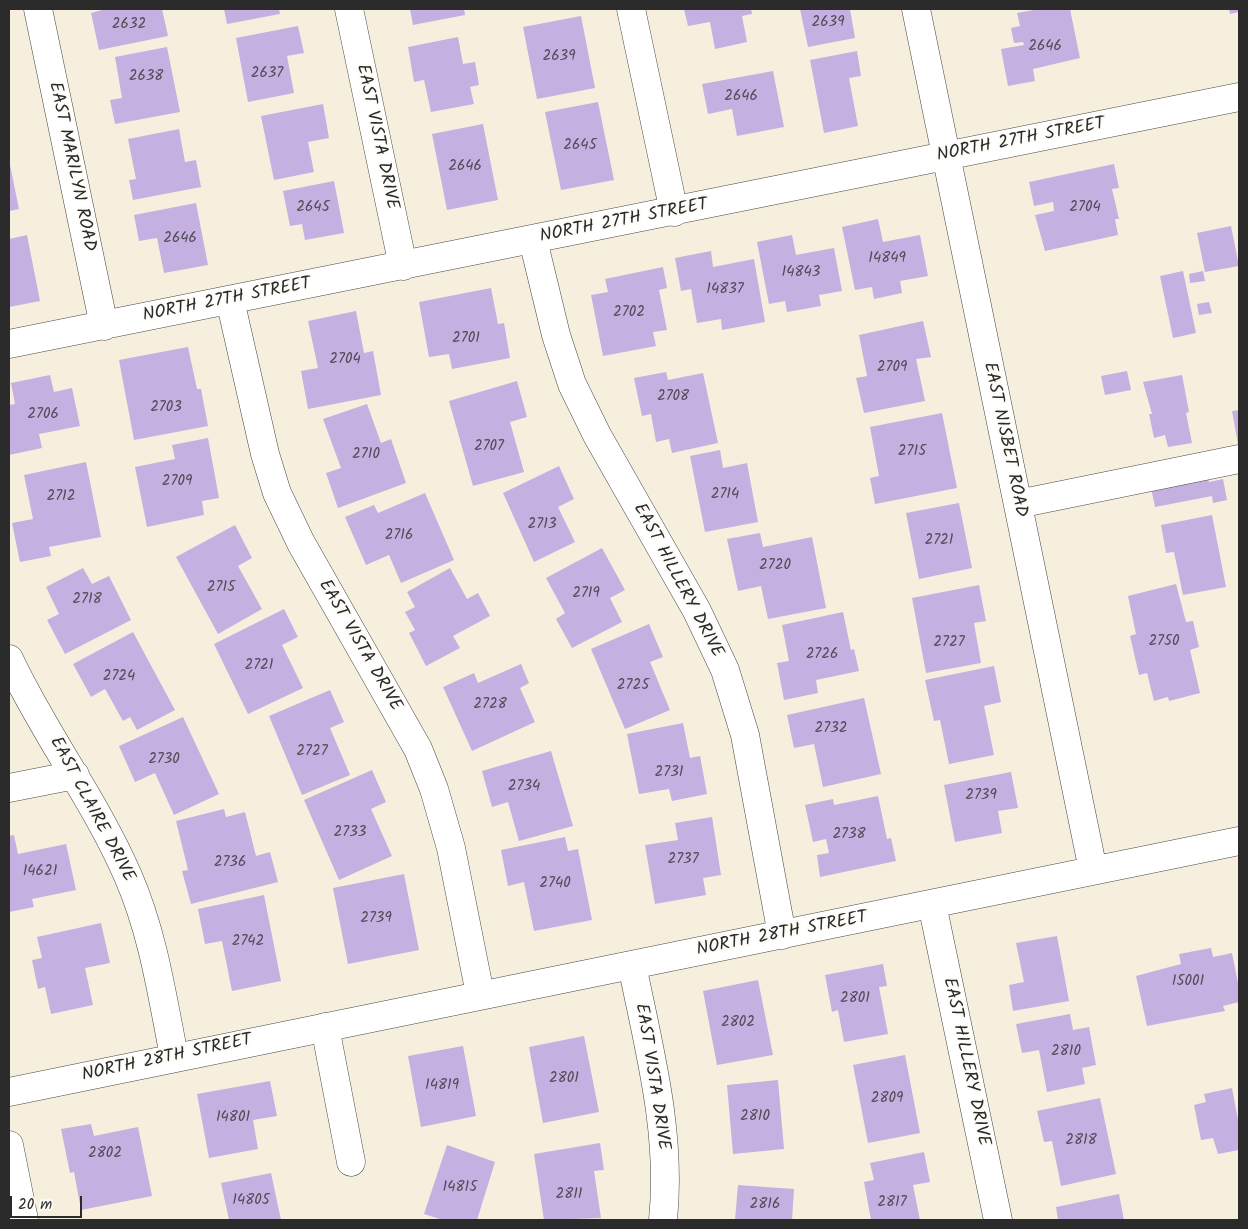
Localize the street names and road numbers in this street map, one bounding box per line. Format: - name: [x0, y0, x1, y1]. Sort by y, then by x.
- street label: EAST VISTA DRIVE: [350, 62, 402, 212]
- street label: EAST MARILYN ROAD: [42, 80, 100, 254]
- street label: NORTH 27TH STREET: [935, 114, 1107, 168]
- street label: NORTH 27TH STREET: [538, 195, 710, 249]
- street label: NORTH 27TH STREET: [141, 274, 313, 328]
- street label: EAST NISBET ROAD: [977, 360, 1031, 520]
- street label: EAST HILLERY DRIVE: [627, 500, 727, 662]
- street label: EAST VISTA DRIVE: [313, 576, 405, 716]
- street label: EAST CLAIRE DRIVE: [44, 734, 138, 886]
- street label: NORTH 28TH STREET: [695, 908, 869, 962]
- street label: EAST HILLERY DRIVE: [937, 976, 993, 1148]
- street label: EAST VISTA DRIVE: [629, 1002, 673, 1152]
- street label: NORTH 28TH STREET: [80, 1030, 254, 1088]

